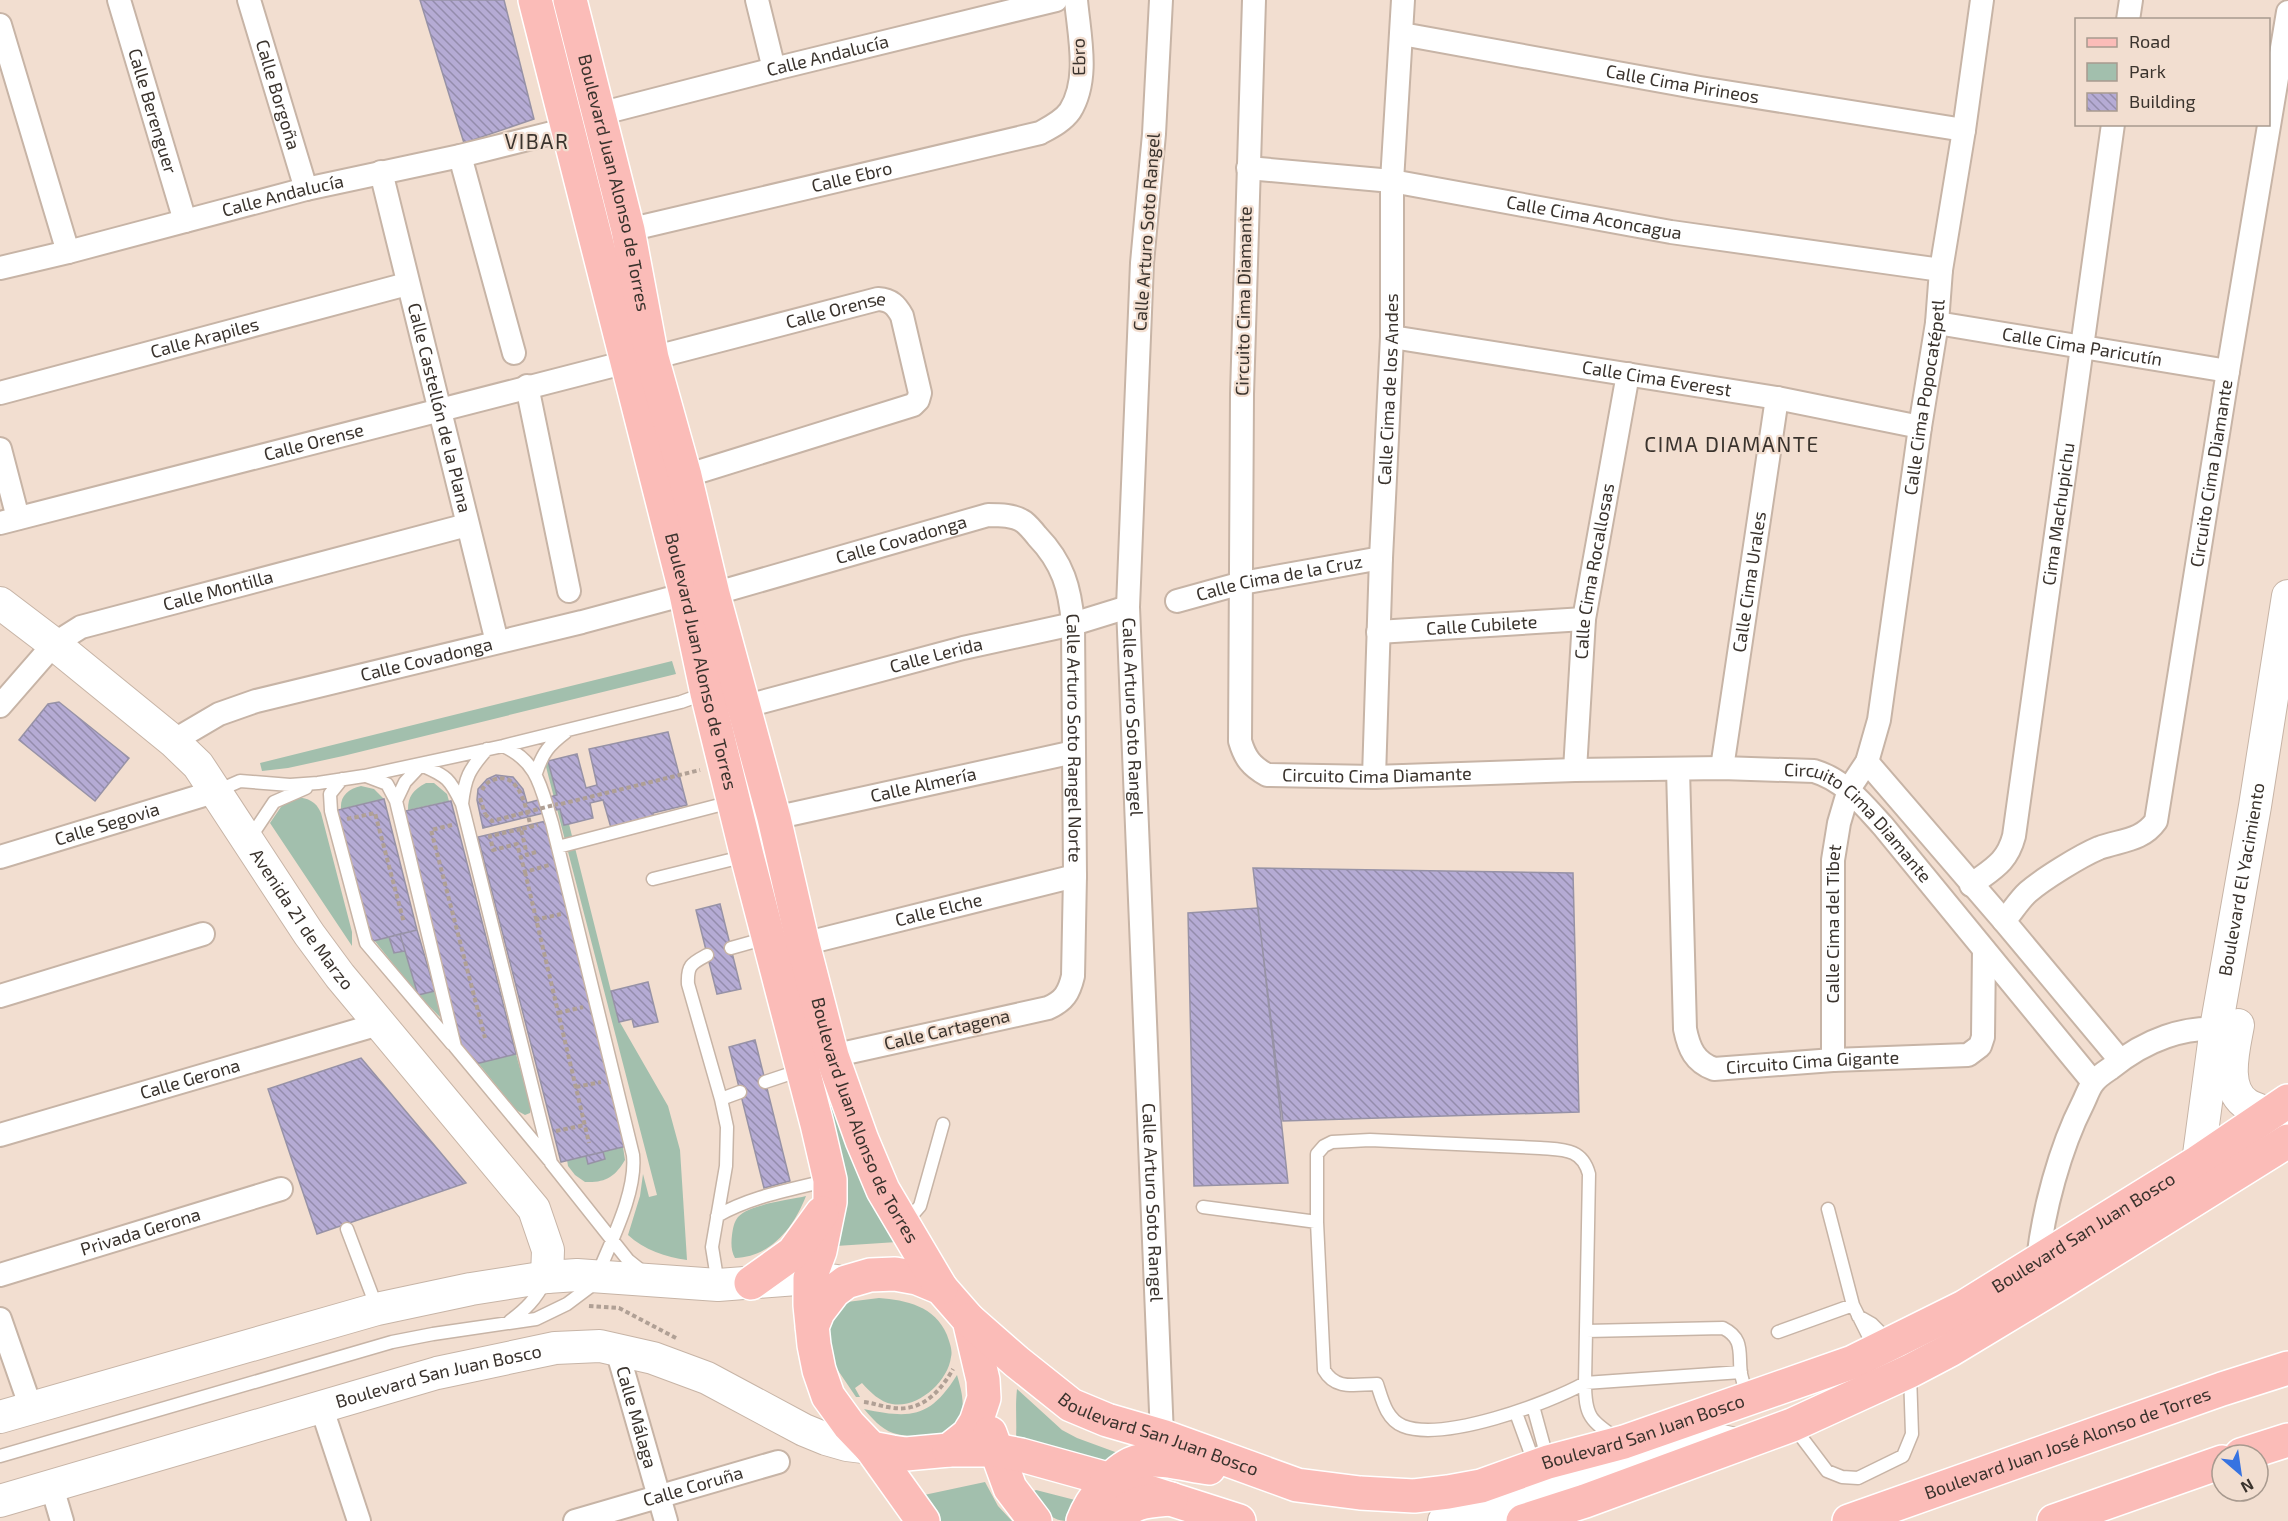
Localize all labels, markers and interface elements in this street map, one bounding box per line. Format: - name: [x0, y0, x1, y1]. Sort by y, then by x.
- legend: [2075, 18, 2270, 126]
- street label: Calle Andalucía: [764, 29, 891, 80]
- text: Road: [2129, 30, 2170, 52]
- street label: Calle Borgoña: [252, 37, 305, 152]
- street label: Ebro: [1067, 38, 1089, 76]
- street label: Calle Berenguer: [124, 46, 182, 176]
- street label: Boulevard Juan Alonso de Torres: [574, 52, 655, 313]
- street label: Calle Cima Pirineos: [1604, 59, 1761, 107]
- text: Park: [2129, 60, 2166, 82]
- text: Building: [2129, 90, 2196, 112]
- district label: VIBAR: [505, 128, 569, 153]
- street label: Calle Arturo Soto Rangel: [1128, 131, 1164, 332]
- street label: Calle Ebro: [809, 156, 894, 196]
- street label: Calle Andalucía: [219, 169, 346, 221]
- street label: Calle Cima Aconcagua: [1505, 190, 1683, 243]
- street label: Circuito Cima Diamante: [1230, 206, 1256, 396]
- street label: Calle Orense: [783, 287, 888, 333]
- street label: Calle Cima de los Andes: [1373, 293, 1402, 486]
- street label: Calle Cima Popocatépetl: [1899, 298, 1949, 497]
- street label: Calle Castellón de la Plana: [404, 301, 477, 515]
- street label: Calle Arapiles: [148, 312, 261, 362]
- street label: Calle Cima Paricutín: [2000, 322, 2164, 370]
- street label: Calle Cima Everest: [1581, 355, 1733, 401]
- street label: Circuito Cima Diamante: [2185, 378, 2236, 569]
- street label: Calle Orense: [261, 418, 366, 465]
- district label: CIMA DIAMANTE: [1644, 431, 1820, 456]
- street label: Cima Machupichu: [2037, 441, 2079, 587]
- street label: Calle Cima Rocallosas: [1570, 481, 1618, 660]
- street label: Calle Covadonga: [833, 510, 969, 568]
- street label: Calle Cima Urales: [1727, 510, 1770, 654]
- street label: Boulevard Juan Alonso de Torres: [661, 530, 742, 792]
- street label: Calle Cima de la Cruz: [1193, 550, 1364, 605]
- street label: Calle Montilla: [160, 565, 275, 615]
- street label: Calle Cubilete: [1425, 610, 1538, 639]
- street label: Calle Arturo Soto Rangel Norte: [1062, 612, 1087, 863]
- street label: Calle Arturo Soto Rangel: [1118, 617, 1149, 817]
- street label: Calle Covadonga: [358, 632, 495, 685]
- street label: Calle Lerida: [887, 632, 985, 677]
- street label: Circuito Cima Diamante: [1784, 758, 1937, 887]
- street label: Calle Almería: [868, 762, 978, 806]
- street label: Circuito Cima Diamante: [1282, 762, 1472, 787]
- street label: Boulevard El Yacimiento: [2213, 781, 2268, 978]
- street label: Calle Segovia: [52, 797, 162, 850]
- street label: Calle Cima del Tibet: [1821, 843, 1845, 1004]
- street label: Avenida 21 de Marzo: [246, 844, 359, 994]
- street label: Calle Elche: [893, 888, 984, 931]
- street label: Boulevard Juan Alonso de Torres: [807, 995, 924, 1247]
- street label: Calle Cartagena: [882, 1004, 1012, 1054]
- street label: Circuito Cima Gigante: [1725, 1046, 1899, 1078]
- street label: Calle Gerona: [137, 1053, 242, 1103]
- street label: Calle Arturo Soto Rangel: [1138, 1103, 1169, 1303]
- street label: Boulevard San Juan Bosco: [1987, 1167, 2179, 1297]
- street label: Privada Gerona: [78, 1202, 203, 1260]
- street label: Boulevard San Juan Bosco: [333, 1339, 543, 1412]
- street label: Calle Málaga: [612, 1363, 662, 1471]
- street label: Boulevard Juan José Alonso de Torres: [1921, 1382, 2213, 1503]
- street label: Boulevard San Juan Bosco: [1054, 1387, 1262, 1480]
- street label: Boulevard San Juan Bosco: [1538, 1389, 1747, 1473]
- north arrow: [2210, 1443, 2270, 1503]
- street label: Calle Coruña: [640, 1461, 745, 1511]
- text: N: [2238, 1475, 2257, 1498]

